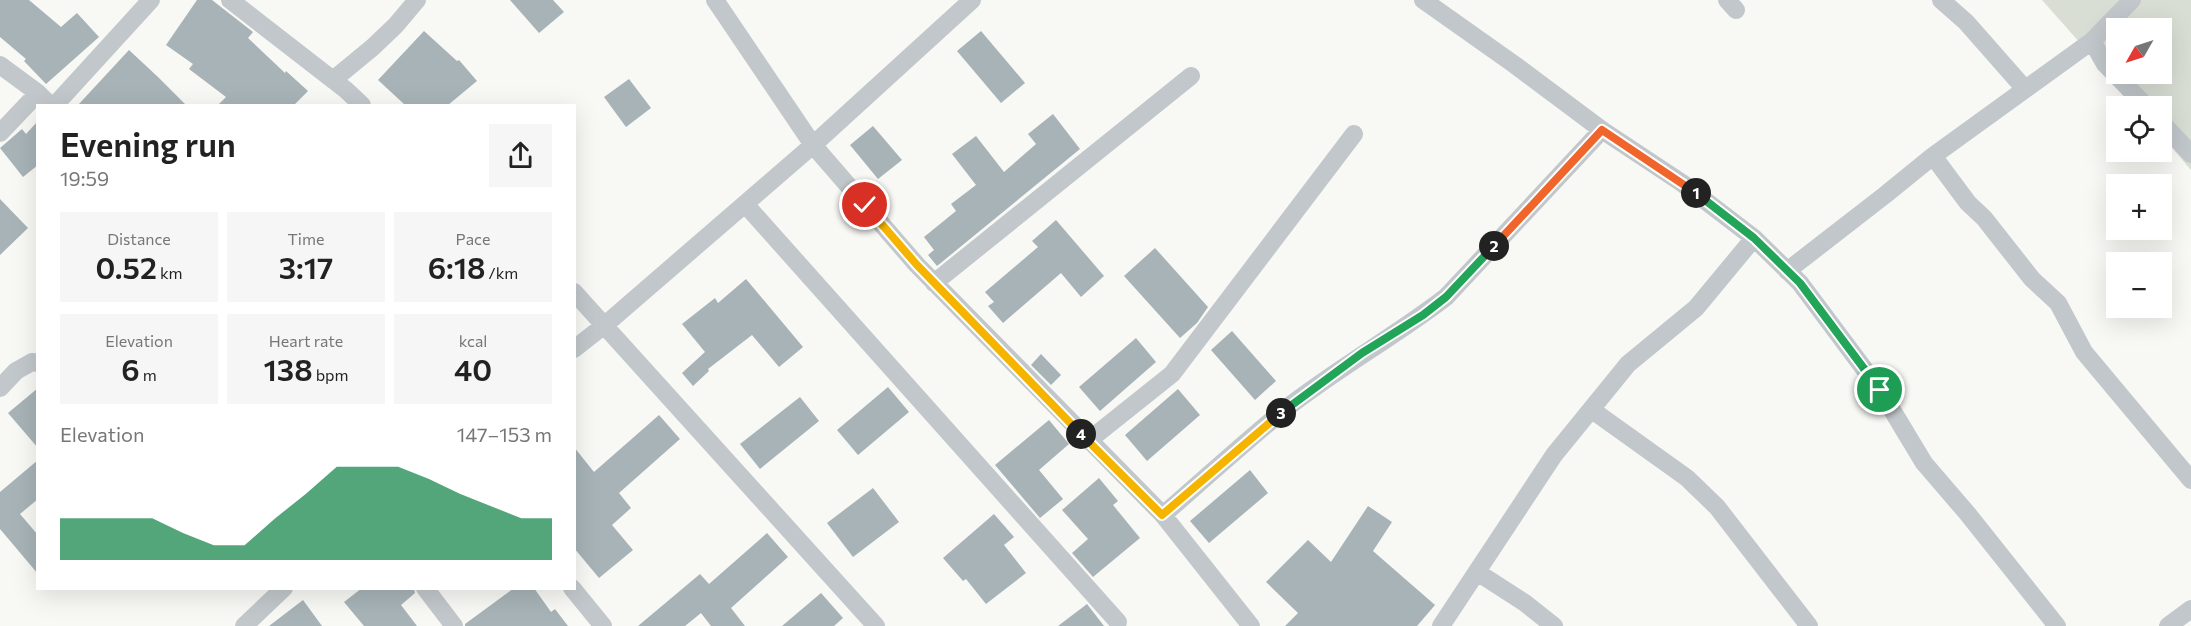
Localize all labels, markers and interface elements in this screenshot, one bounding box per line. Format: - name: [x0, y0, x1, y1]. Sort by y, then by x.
- north arrow: [2106, 18, 2172, 84]
- map controls: [2106, 18, 2172, 318]
- button: locate: [2106, 96, 2172, 162]
- text: Evening run: [60, 123, 236, 164]
- button: share: [489, 124, 552, 187]
- text: 19:59: [60, 166, 109, 190]
- button: +: [2106, 174, 2172, 240]
- pin: 1: [1681, 178, 1711, 208]
- pin: [839, 179, 890, 230]
- text: 1: [1692, 183, 1700, 202]
- icon: check: [848, 188, 881, 221]
- text: Distance: [107, 229, 171, 248]
- text: Time: [288, 229, 324, 248]
- text: Pace: [456, 229, 490, 248]
- pin: 2: [1479, 231, 1509, 261]
- text: 2: [1489, 236, 1499, 255]
- text: 0.52: [95, 248, 157, 285]
- text: 3:17: [279, 248, 333, 285]
- text: 6:18: [428, 248, 486, 285]
- button: −: [2106, 252, 2172, 318]
- text: km: [157, 263, 183, 282]
- text: /km: [486, 263, 518, 282]
- text: Elevation: [105, 331, 173, 350]
- text: Heart rate: [269, 331, 343, 350]
- text: kcal: [459, 331, 487, 350]
- text: 6: [121, 350, 140, 387]
- text: 138: [263, 350, 313, 387]
- text: 40: [454, 350, 492, 387]
- pin: [1854, 364, 1905, 415]
- text: m: [140, 365, 157, 384]
- text: bpm: [313, 365, 349, 384]
- icon: arrive: [1863, 373, 1896, 406]
- pin: 3: [1266, 398, 1296, 428]
- text: 3: [1276, 403, 1286, 422]
- pin: 4: [1066, 419, 1096, 449]
- text: Elevation: [60, 422, 145, 446]
- text: 147–153 m: [457, 422, 552, 446]
- text: 4: [1076, 424, 1086, 443]

